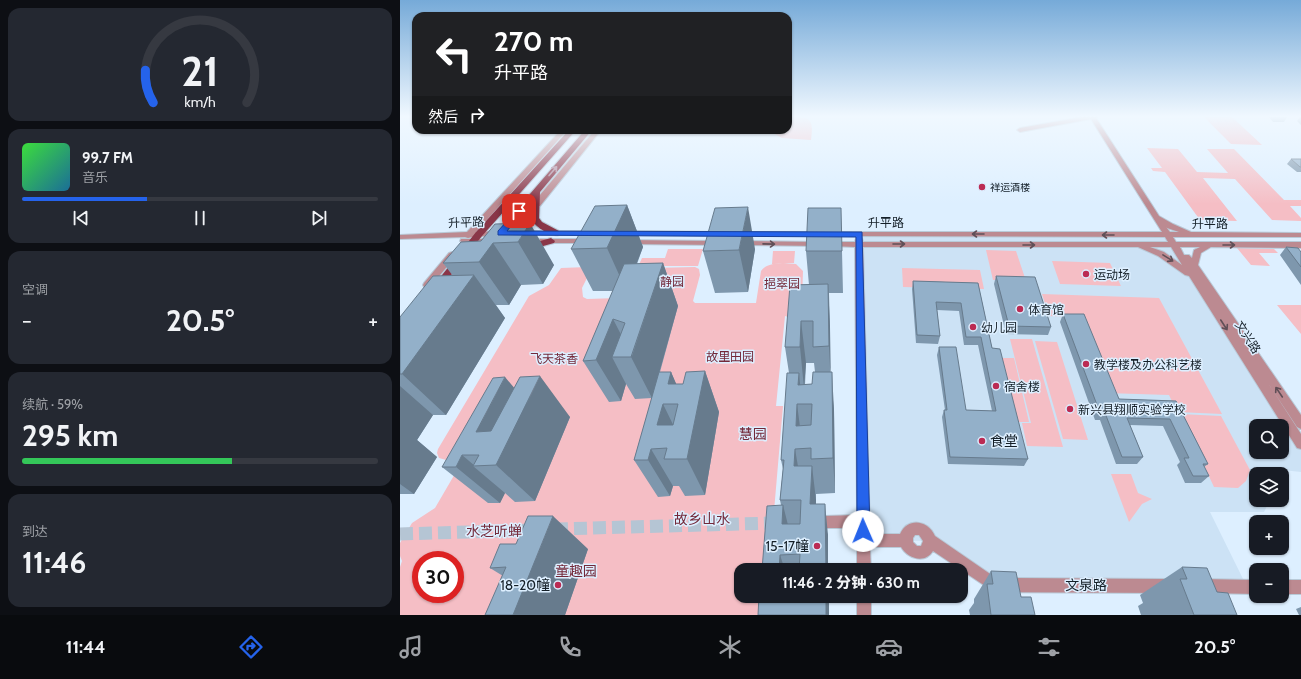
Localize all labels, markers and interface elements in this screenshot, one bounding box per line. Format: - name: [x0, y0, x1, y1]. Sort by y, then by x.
- text: 270 m: [494, 24, 573, 58]
- icon: left: [428, 28, 480, 80]
- text: 21: [181, 46, 219, 96]
- text: 升平路: [494, 62, 548, 84]
- text: km/h: [184, 92, 216, 110]
- icon: right: [466, 104, 488, 126]
- text: 然后: [428, 108, 458, 126]
- text: 99.7 FM: [82, 149, 133, 167]
- one-way arrow: [549, 166, 558, 177]
- text: 音乐: [82, 169, 108, 185]
- place label: 祥运酒楼: [990, 181, 1030, 194]
- marker: 祥运酒楼: [977, 182, 987, 192]
- pin: [502, 194, 536, 228]
- icon: arrive: [508, 200, 530, 222]
- icon: previous: [70, 207, 92, 229]
- icon: pause: [189, 207, 211, 229]
- icon: next: [308, 207, 330, 229]
- street label: 升平路: [448, 214, 484, 230]
- street label: 升平路: [868, 215, 904, 230]
- street label: 升平路: [1192, 216, 1228, 231]
- one-way arrow: [972, 230, 985, 238]
- one-way arrow: [1102, 231, 1115, 239]
- one-way arrow: [762, 240, 775, 248]
- one-way arrow: [892, 240, 905, 248]
- one-way arrow: [1022, 241, 1035, 249]
- one-way arrow: [1222, 241, 1235, 249]
- one-way arrow: [1162, 254, 1173, 262]
- place label: 运动场: [1094, 267, 1130, 282]
- marker: 运动场: [1081, 269, 1091, 279]
- park label: 静园: [660, 274, 684, 289]
- park label: 挹翠园: [764, 276, 800, 291]
- text: 空调: [22, 281, 48, 297]
- text: 20.5°: [166, 302, 234, 339]
- place label: 体育馆: [1028, 302, 1064, 317]
- marker: 体育馆: [1015, 304, 1025, 314]
- text: −: [22, 307, 32, 334]
- text: +: [368, 307, 378, 334]
- street label: 文兴路: [1232, 318, 1264, 356]
- one-way arrow: [1221, 319, 1229, 331]
- place label: 幼儿园: [981, 320, 1017, 335]
- marker: 幼儿园: [968, 322, 978, 332]
- park label: 故里田园: [706, 349, 754, 364]
- park label: 飞天茶香: [530, 351, 578, 366]
- place label: 教学楼及办公科艺楼: [1094, 357, 1202, 372]
- marker: 教学楼及办公科艺楼: [1081, 359, 1091, 369]
- place label: 宿舍楼: [1004, 379, 1040, 394]
- marker: 宿舍楼: [991, 381, 1001, 391]
- one-way arrow: [1275, 387, 1283, 398]
- text: 续航 · 59%: [22, 396, 83, 412]
- place label: 新兴县翔顺实验学校: [1078, 402, 1186, 417]
- marker: 新兴县翔顺实验学校: [1065, 404, 1075, 414]
- text: 295 km: [22, 417, 118, 454]
- map controls: [1249, 419, 1289, 603]
- button: search: [1249, 419, 1289, 459]
- park label: 慧园: [739, 425, 767, 443]
- place label: 食堂: [990, 432, 1018, 450]
- marker: 食堂: [977, 436, 987, 446]
- button: layers: [1249, 467, 1289, 507]
- park label: 故乡山水: [674, 510, 730, 528]
- position arrow: [842, 510, 884, 552]
- button: +: [1249, 515, 1289, 555]
- park label: 水芝听蝉: [466, 522, 522, 540]
- text: 到达: [22, 523, 48, 539]
- place label: 15-17幢: [766, 537, 809, 555]
- marker: 15-17幢: [812, 541, 822, 551]
- text: 11:46: [22, 544, 86, 581]
- speed limit sign: 30: [412, 551, 464, 603]
- park label: 童趣园: [555, 562, 597, 580]
- button: −: [1249, 563, 1289, 603]
- text: 11:46 · 2 分钟 · 630 m: [782, 574, 920, 592]
- place label: 18-20幢: [500, 576, 550, 594]
- street label: 文泉路: [1065, 576, 1107, 594]
- marker: 18-20幢: [553, 580, 563, 590]
- icon: directions: [237, 633, 265, 661]
- icon: music: [397, 633, 425, 661]
- icon: phone: [556, 633, 584, 661]
- icon: climate: [716, 633, 744, 661]
- icon: car: [875, 633, 903, 661]
- icon: filters: [1035, 633, 1063, 661]
- text: 11:44: [66, 636, 105, 658]
- text: 20.5°: [1194, 636, 1235, 658]

